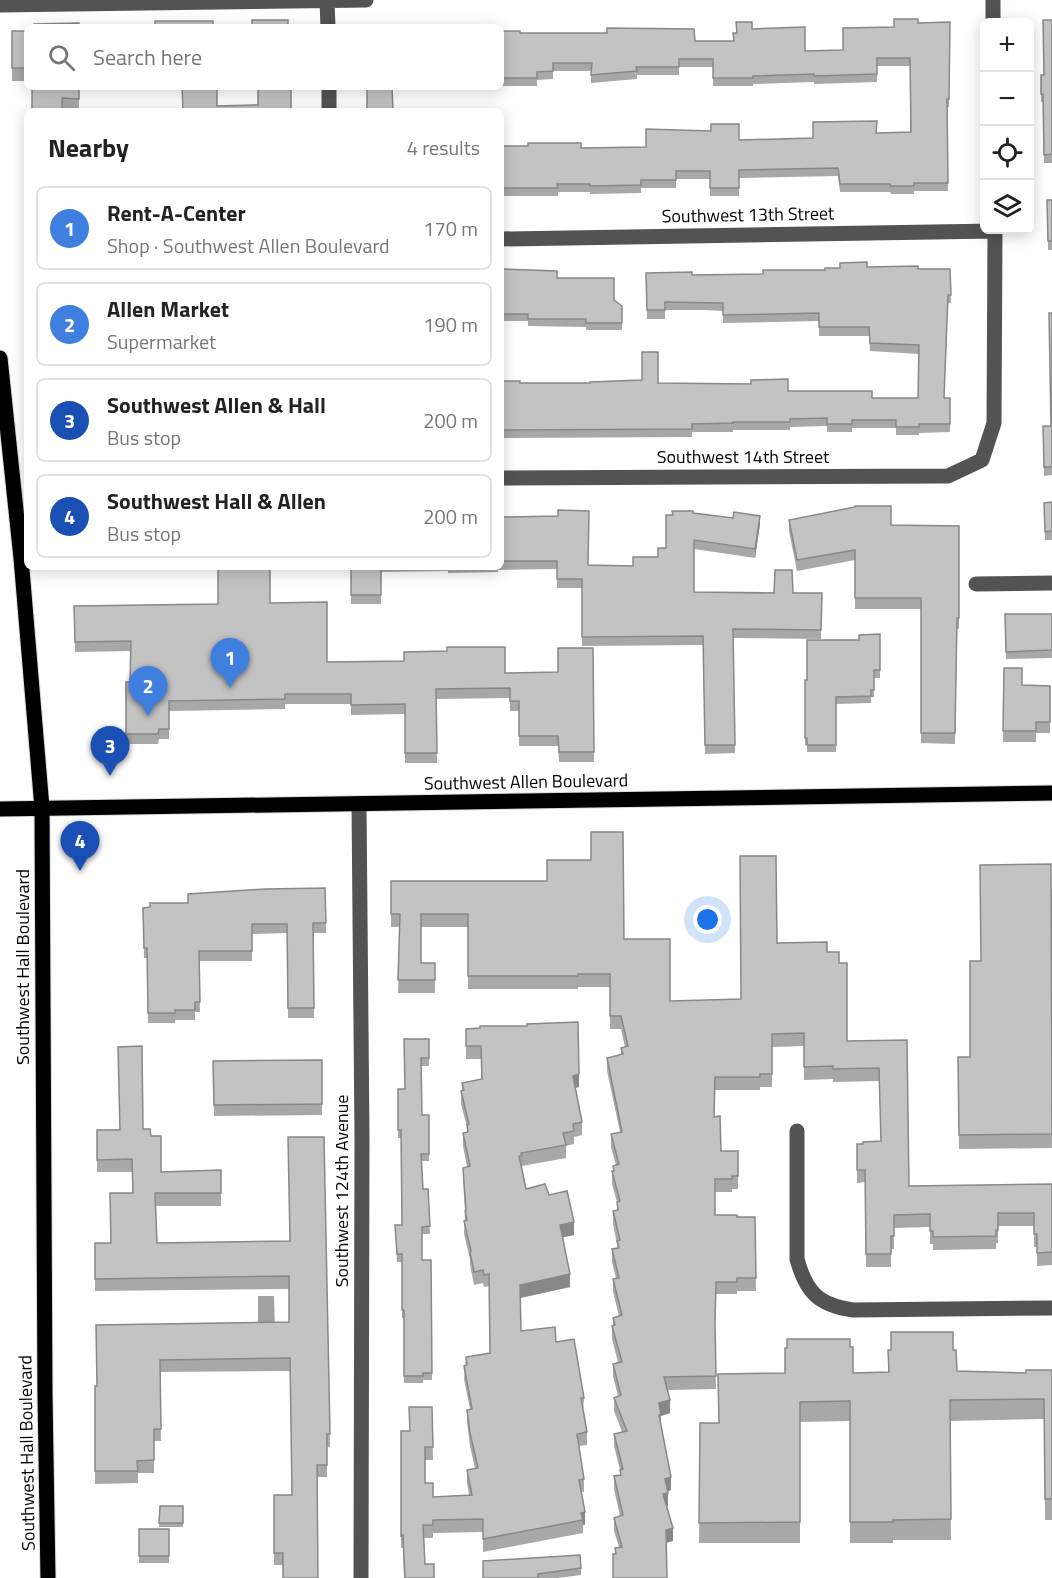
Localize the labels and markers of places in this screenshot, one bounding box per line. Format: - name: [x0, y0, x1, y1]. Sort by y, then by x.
- pin: 1: [210, 638, 250, 688]
- pin: 2: [128, 666, 168, 716]
- pin: 3: [90, 726, 130, 776]
- pin: 4: [60, 822, 100, 871]

